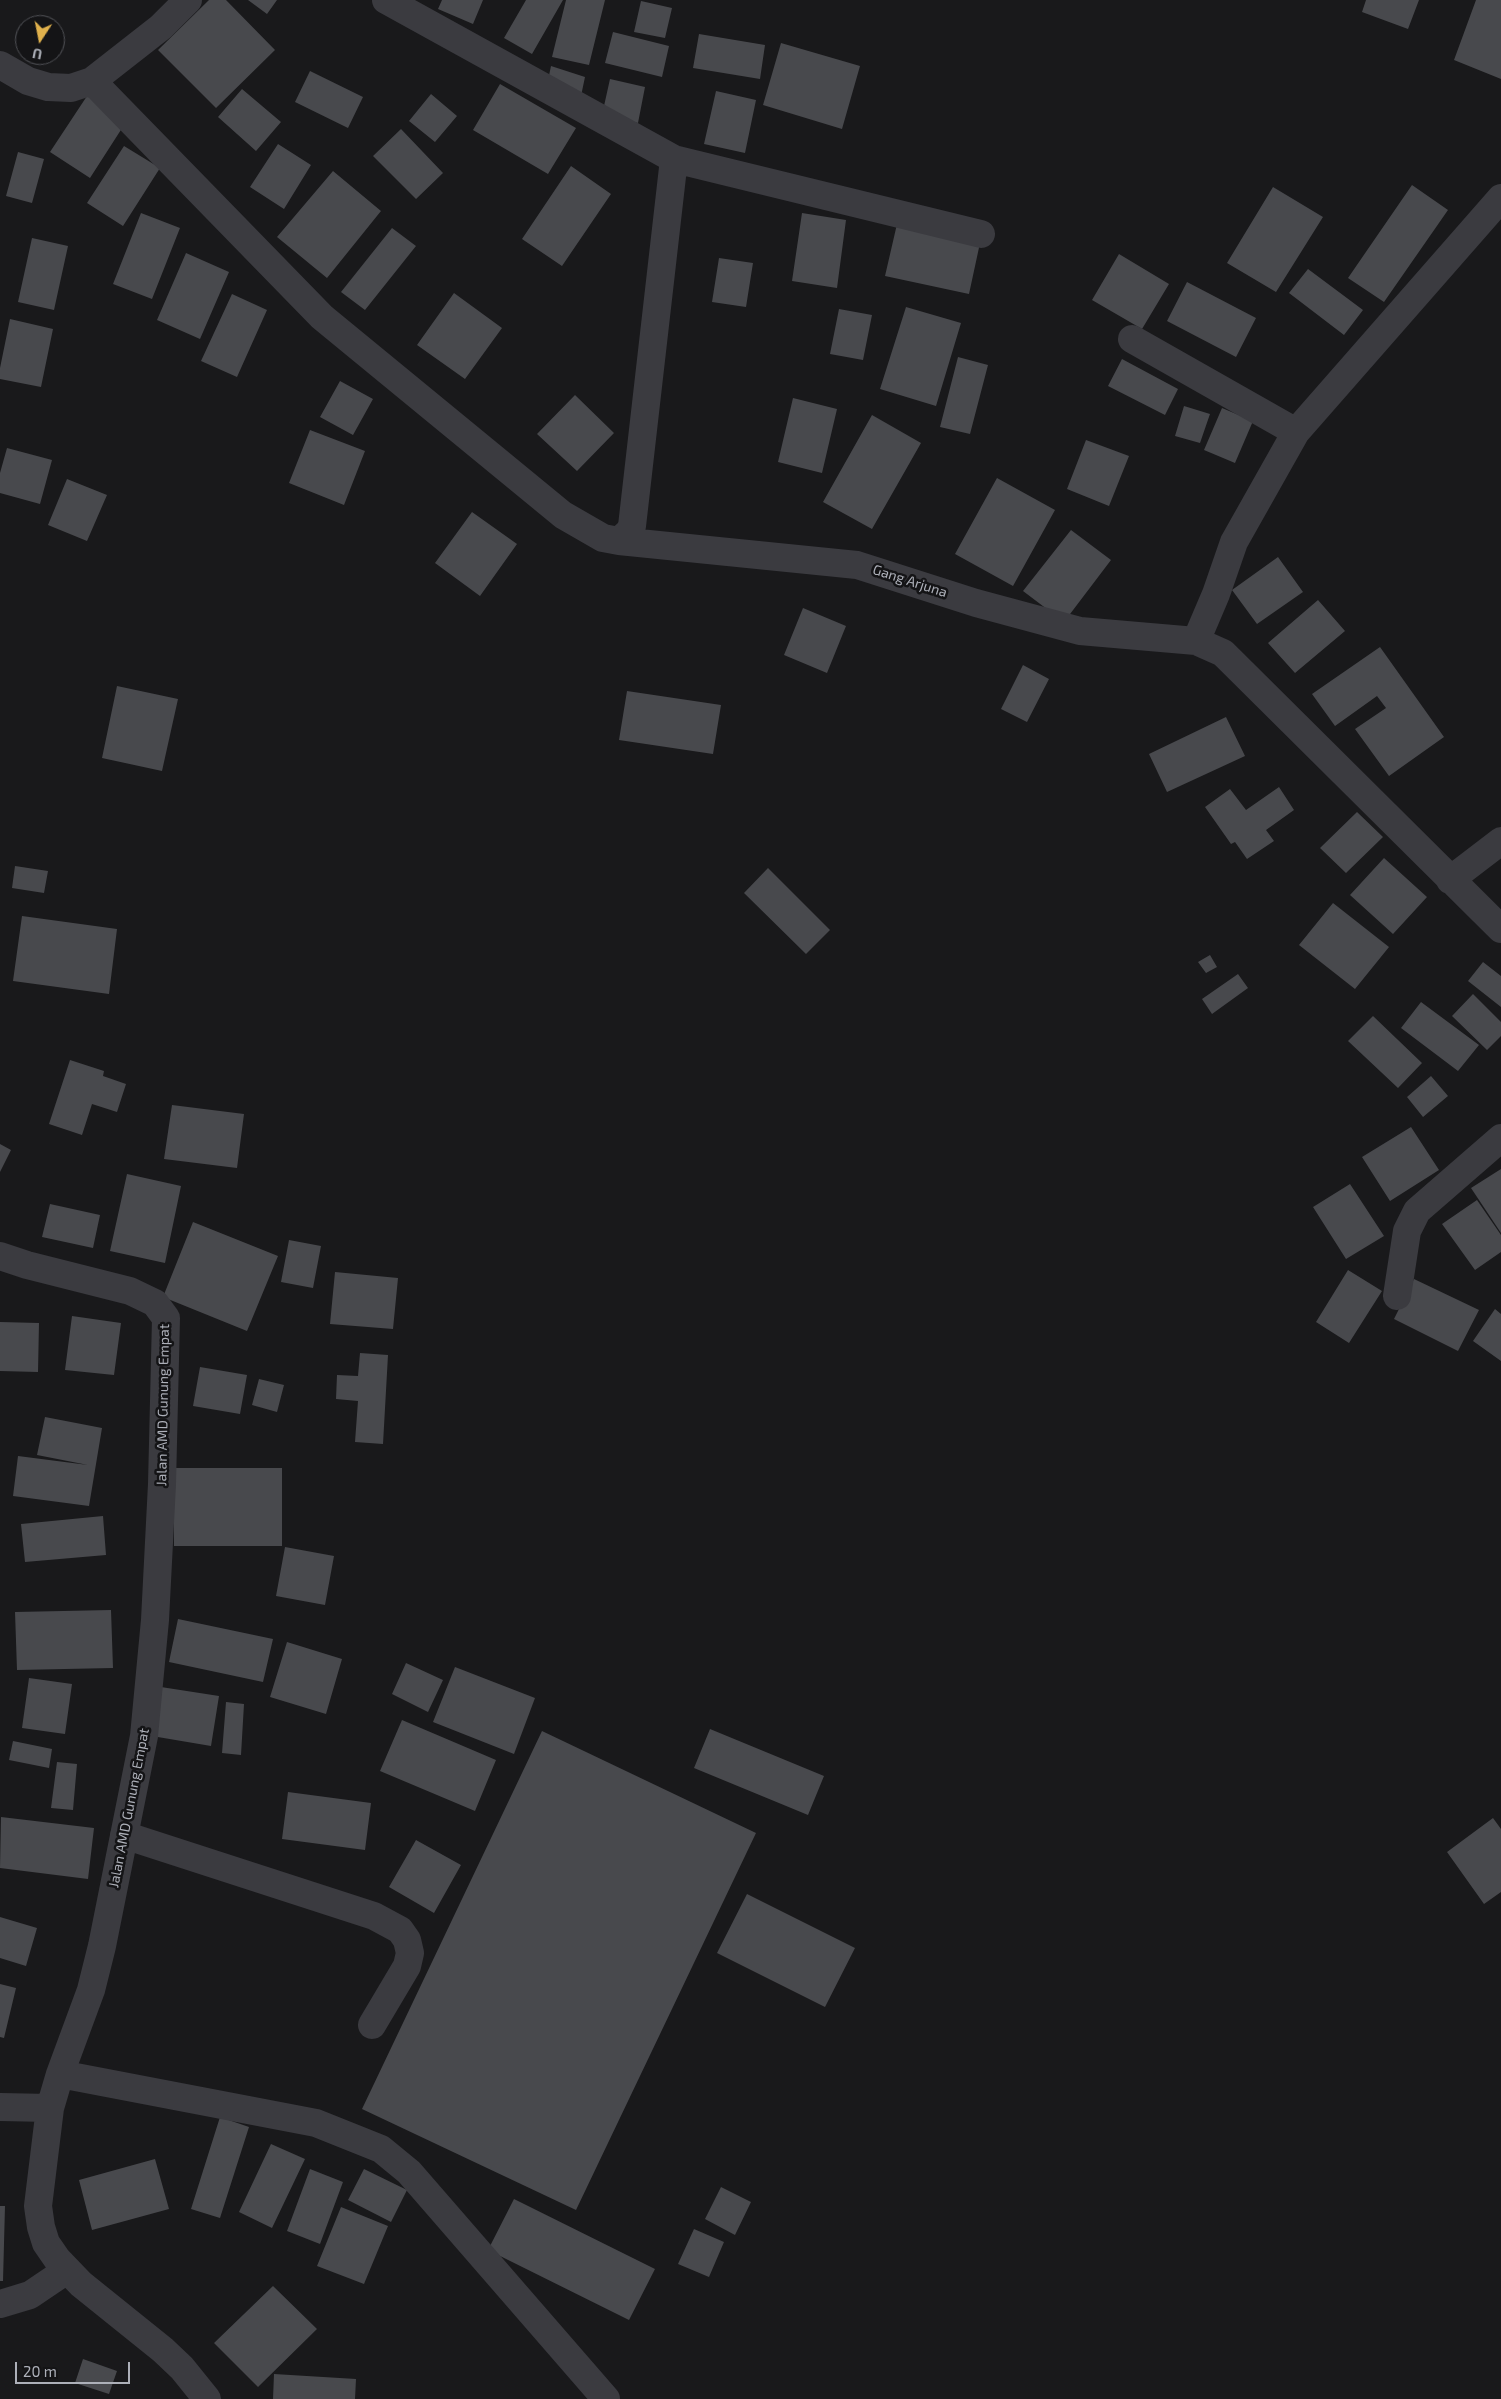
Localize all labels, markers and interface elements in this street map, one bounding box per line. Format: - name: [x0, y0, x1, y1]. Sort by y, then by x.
- north arrow: [15, 15, 65, 65]
- text: U: [31, 45, 44, 63]
- street label: Gang Arjuna: [871, 561, 949, 601]
- street label: Jalan AMD Gunung Empat: [153, 1324, 173, 1486]
- street label: Jalan AMD Gunung Empat: [105, 1727, 153, 1889]
- scale bar: [18, 2352, 132, 2384]
- text: 20 m: [23, 2362, 57, 2380]

